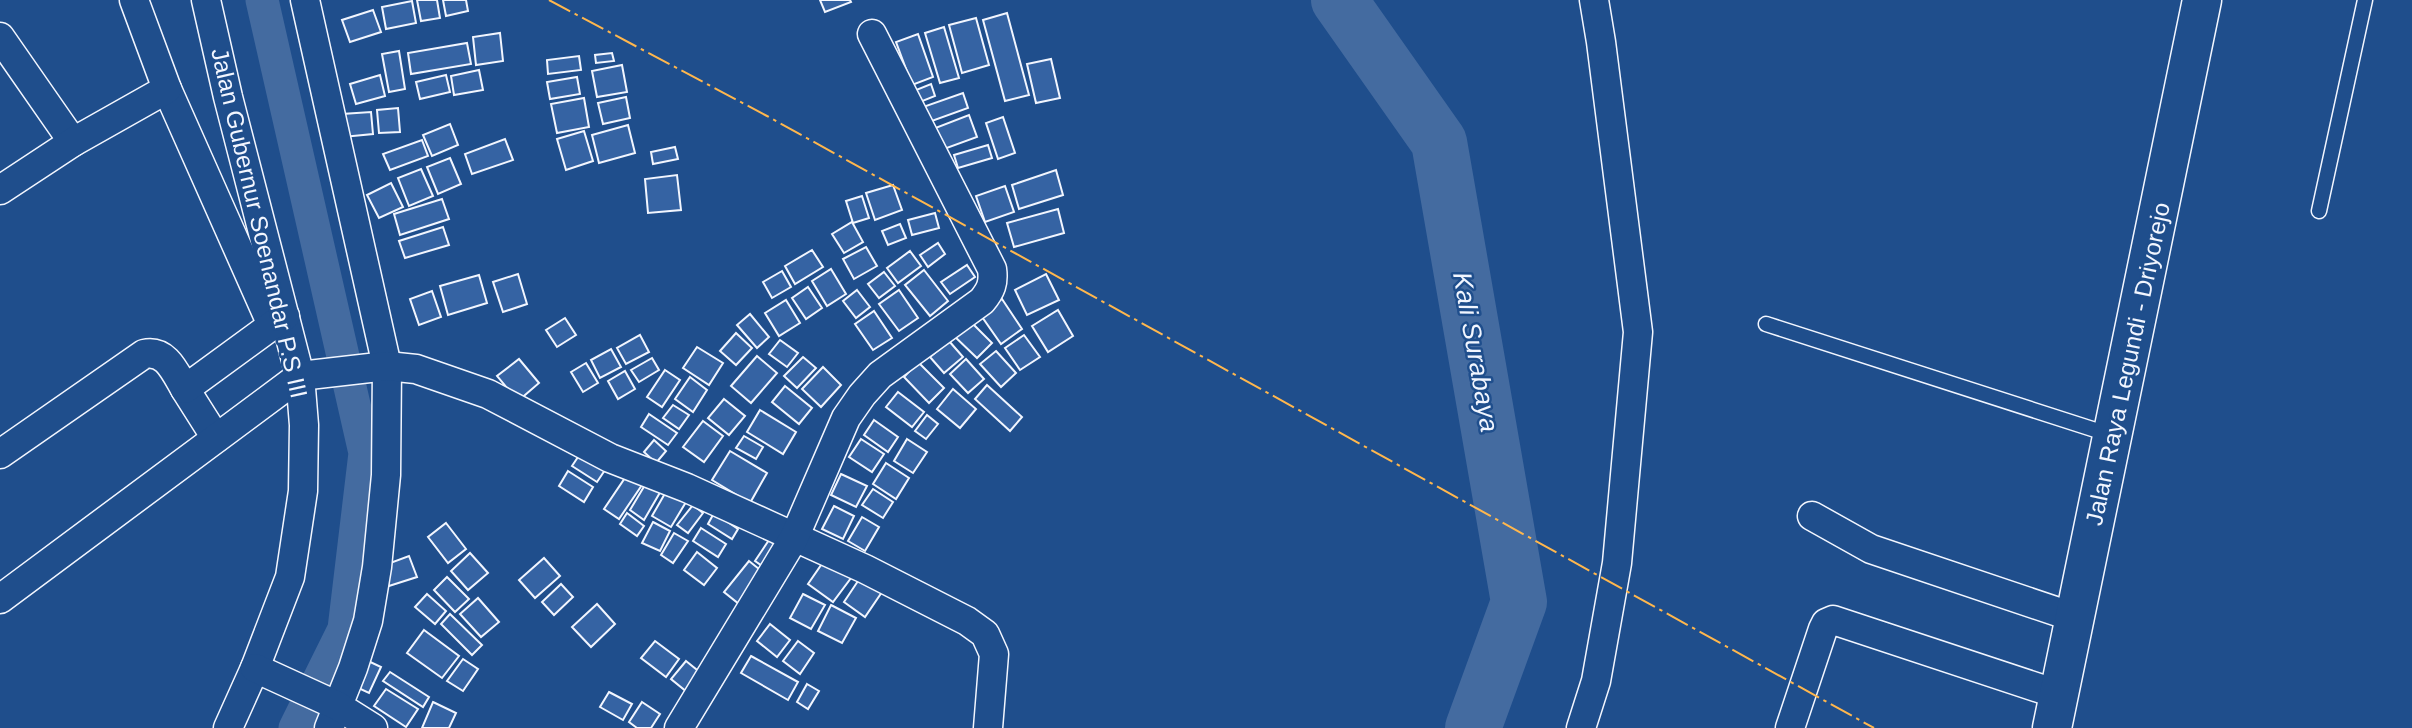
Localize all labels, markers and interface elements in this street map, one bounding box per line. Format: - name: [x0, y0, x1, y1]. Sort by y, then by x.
- street label: Jalan Gubernur Soenandar P.S III: [206, 45, 313, 401]
- street label: Jalan Raya Legundi - Driyorejo: [2080, 200, 2175, 528]
- water label: Kali Surabaya: [1447, 270, 1505, 434]

